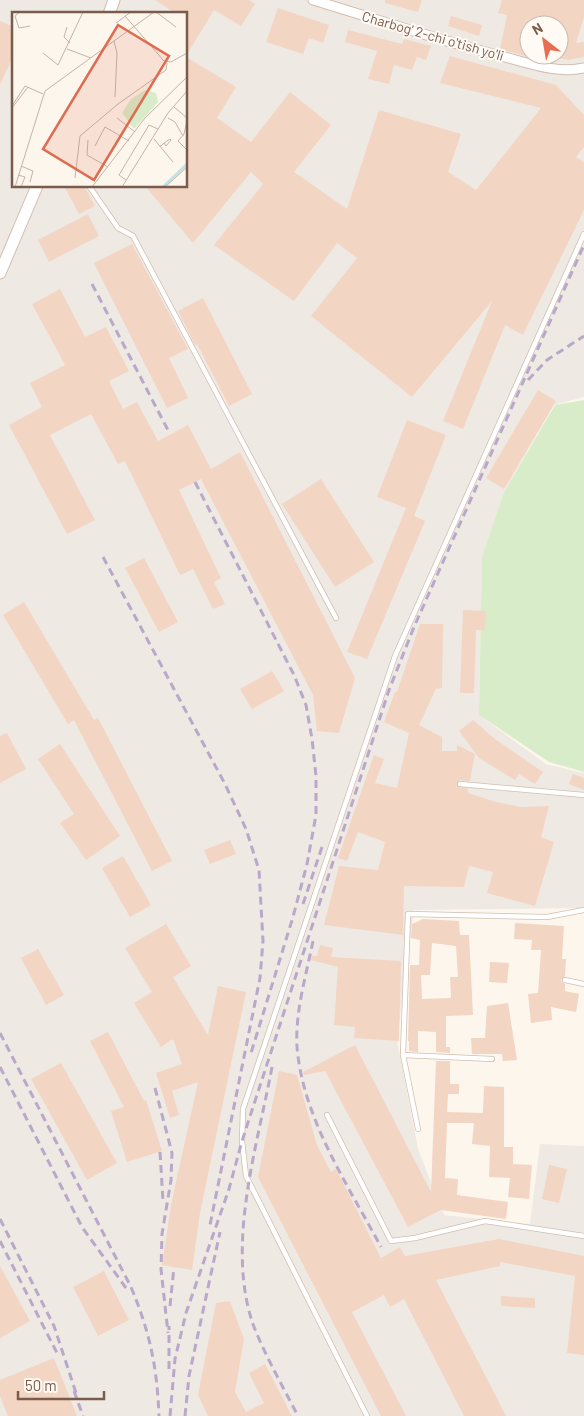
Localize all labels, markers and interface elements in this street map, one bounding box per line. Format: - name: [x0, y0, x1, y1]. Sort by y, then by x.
- street label: Charbog' 2-chi o'tish yo'li: [360, 7, 506, 64]
- inset map: [12, 12, 188, 188]
- north arrow: [519, 15, 569, 65]
- text: N: [529, 19, 545, 38]
- scale bar: [18, 1368, 104, 1400]
- text: 50 m: [25, 1376, 57, 1394]

